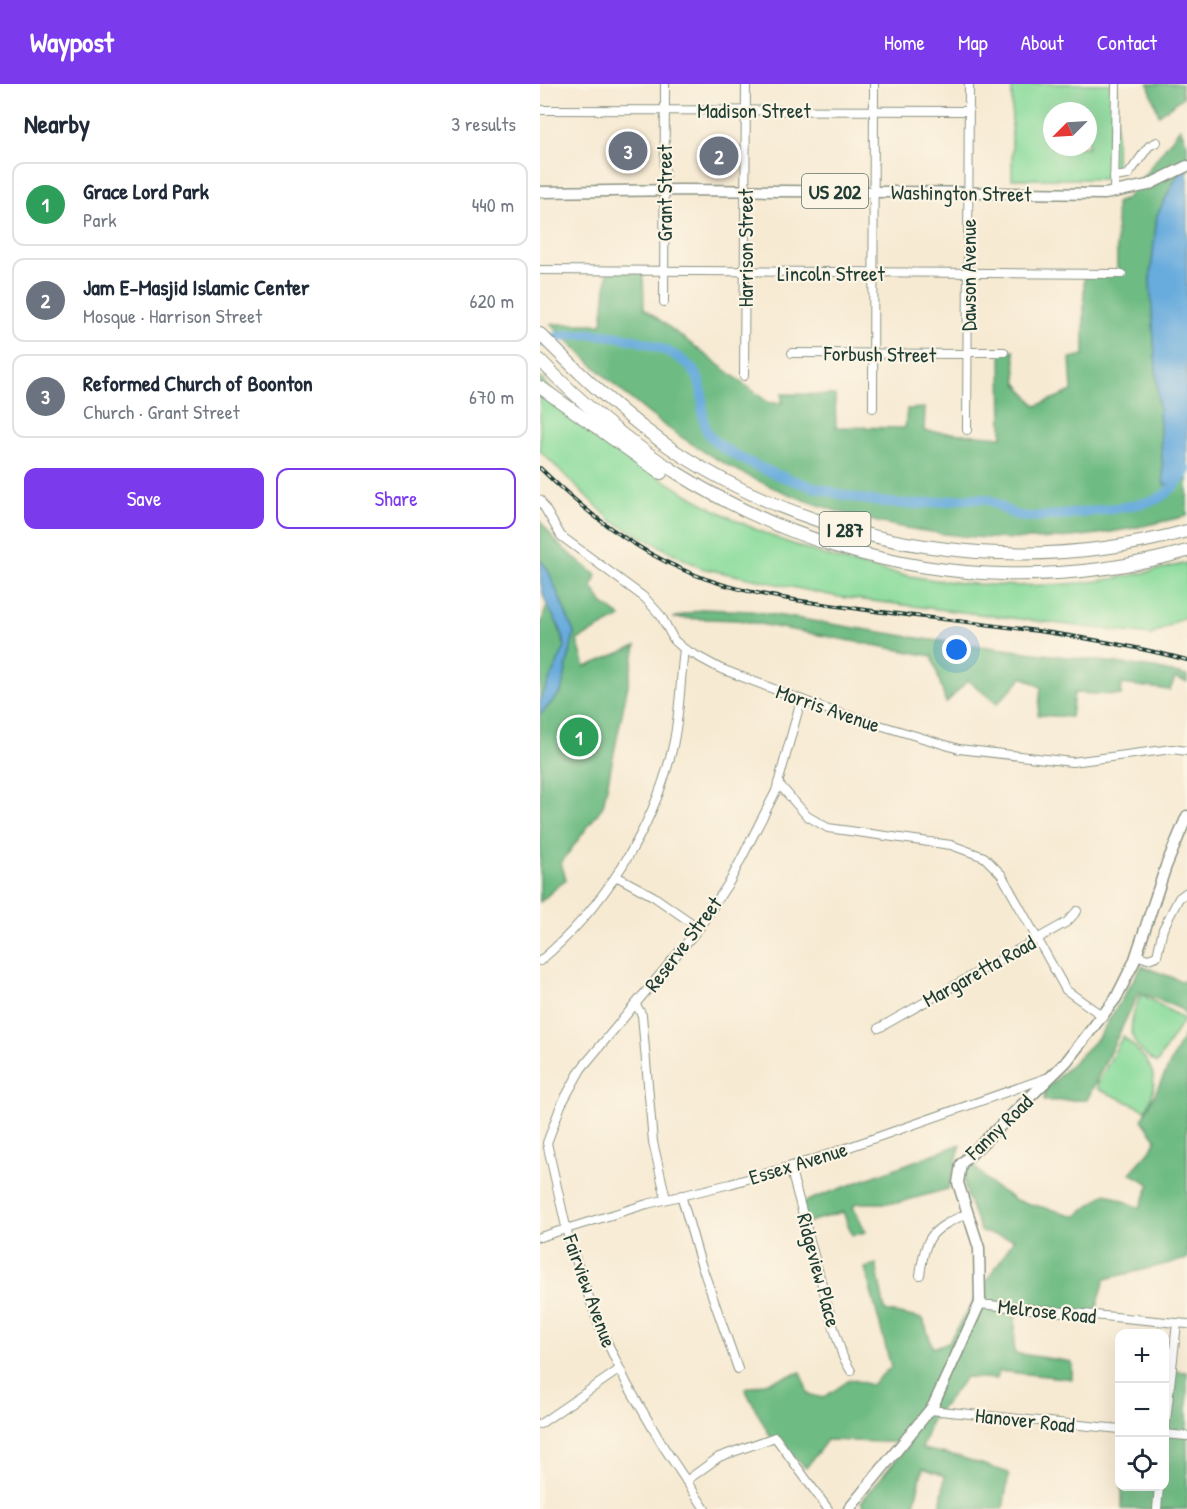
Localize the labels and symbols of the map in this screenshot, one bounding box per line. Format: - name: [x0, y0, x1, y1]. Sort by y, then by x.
- street label: Madison Street: [697, 96, 811, 125]
- north arrow: [1043, 102, 1097, 156]
- pin: 3: [608, 128, 647, 174]
- pin: 2: [700, 134, 738, 178]
- street label: Grant Street: [650, 144, 679, 241]
- road number: US 202: [802, 174, 868, 208]
- street label: Washington Street: [890, 177, 1032, 209]
- street label: Harrison Street: [731, 188, 760, 307]
- street label: Dawson Avenue: [954, 219, 983, 331]
- street label: Lincoln Street: [777, 259, 885, 288]
- street label: Forbush Street: [823, 339, 937, 369]
- road number: I 287: [820, 512, 870, 546]
- your location: [942, 635, 971, 664]
- street label: Morris Avenue: [772, 677, 884, 739]
- pin: 1: [560, 714, 598, 760]
- street label: Reserve Street: [637, 890, 729, 998]
- street label: Margaretta Road: [917, 928, 1041, 1014]
- street label: Fanny Road: [958, 1088, 1039, 1167]
- street label: Essex Avenue: [745, 1134, 851, 1192]
- street label: Ridgeview Place: [790, 1210, 848, 1330]
- street label: Fairview Avenue: [556, 1230, 624, 1351]
- street label: Melrose Road: [996, 1291, 1098, 1331]
- street label: Hanover Road: [974, 1400, 1076, 1440]

